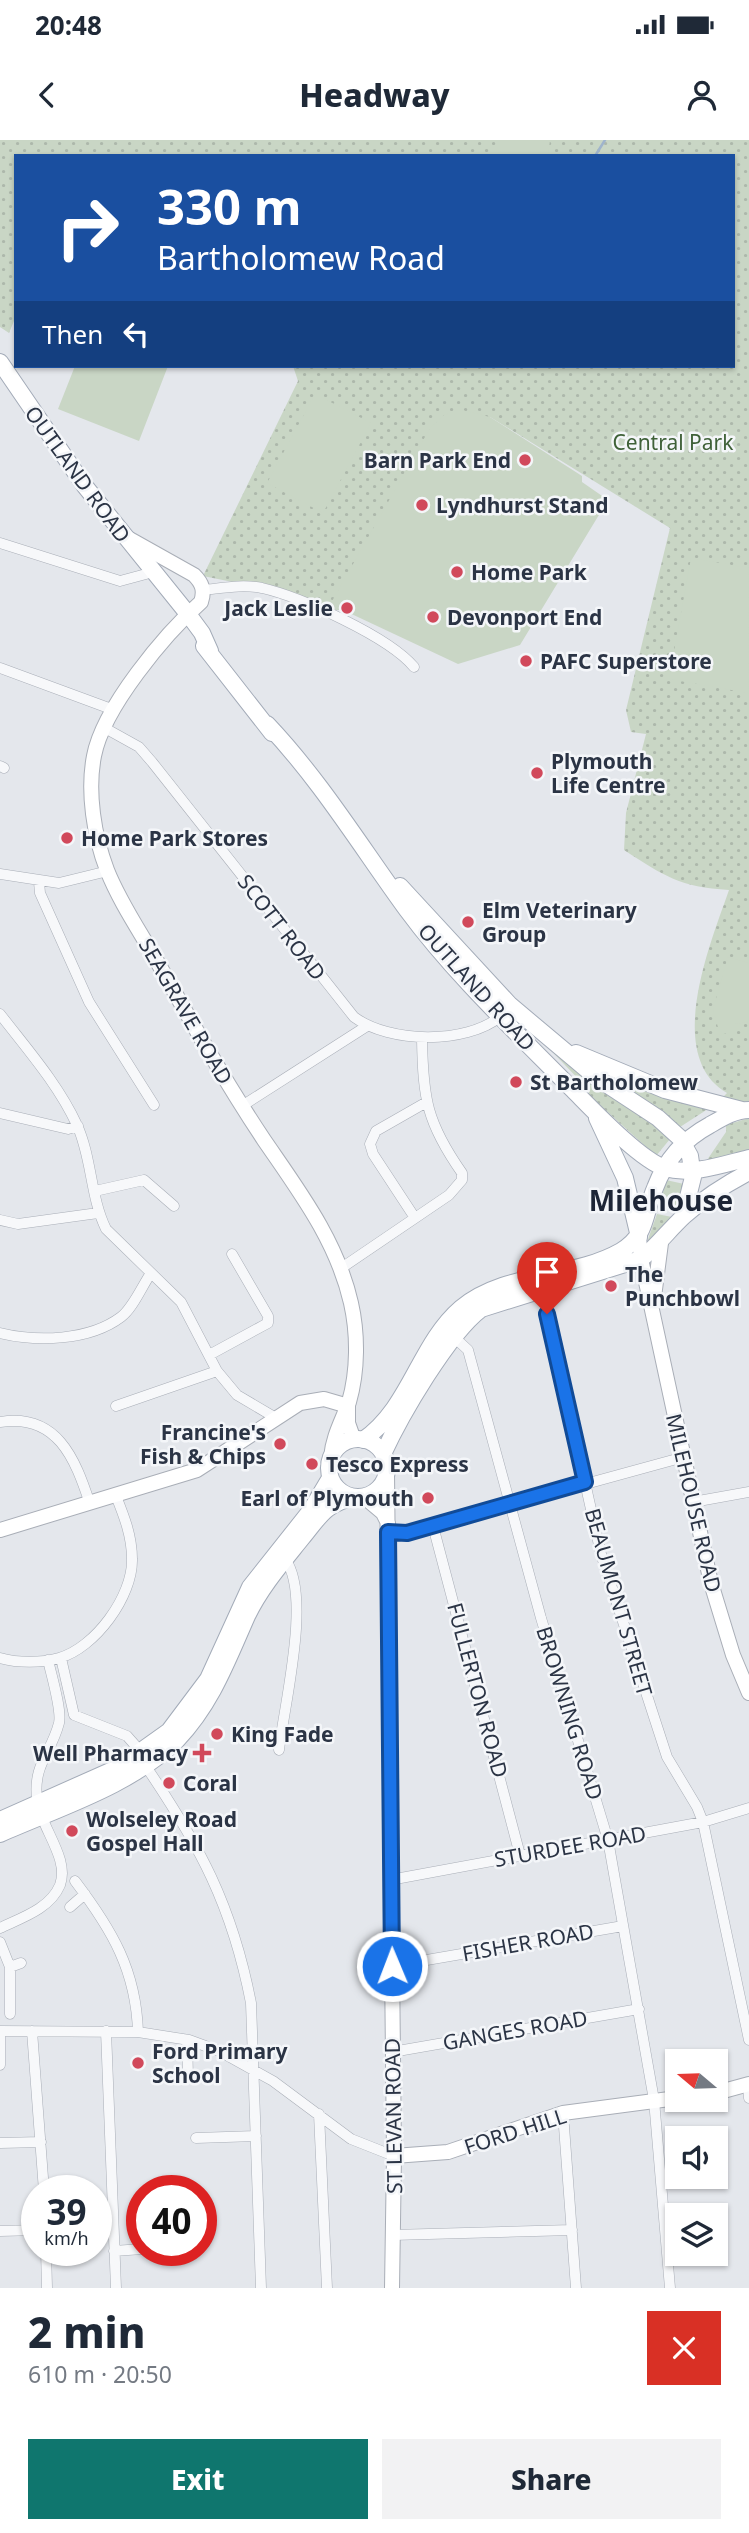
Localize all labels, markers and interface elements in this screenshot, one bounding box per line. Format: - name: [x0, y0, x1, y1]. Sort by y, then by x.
- text: 20:48: [35, 7, 102, 43]
- text: Headway: [299, 73, 450, 116]
- icon: back: [28, 76, 66, 114]
- icon: person: [683, 76, 721, 114]
- text: 330 m: [157, 173, 302, 239]
- icon: right: [42, 182, 133, 273]
- text: Bartholomew Road: [157, 236, 445, 279]
- icon: left: [117, 315, 155, 353]
- text: Then: [42, 316, 103, 352]
- street label: OUTLAND ROAD: [19, 400, 137, 548]
- park label: Central Park: [613, 428, 734, 456]
- place label: Barn Park End: [364, 446, 511, 474]
- marker: Barn Park End: [517, 452, 533, 468]
- place label: Lyndhurst Stand: [436, 491, 609, 519]
- marker: Lyndhurst Stand: [414, 497, 430, 513]
- place label: Home Park: [471, 558, 588, 586]
- marker: Home Park: [449, 564, 465, 580]
- place label: Jack Leslie: [222, 594, 333, 622]
- marker: Jack Leslie: [339, 600, 355, 616]
- place label: Devonport End: [447, 603, 602, 631]
- marker: Devonport End: [425, 609, 441, 625]
- place label: PAFC Superstore: [540, 647, 712, 675]
- marker: PAFC Superstore: [518, 653, 534, 669]
- place label: Plymouth Life Centre: [551, 747, 665, 799]
- marker: Plymouth Life Centre: [529, 765, 545, 781]
- place label: Home Park Stores: [81, 824, 268, 852]
- marker: Home Park Stores: [59, 830, 75, 846]
- street label: SCOTT ROAD: [232, 868, 332, 986]
- place label: Elm Veterinary Group: [482, 896, 637, 948]
- marker: Elm Veterinary Group: [460, 914, 476, 930]
- street label: OUTLAND ROAD: [412, 917, 542, 1057]
- street label: SEAGRAVE ROAD: [133, 933, 239, 1089]
- place label: St Bartholomew: [530, 1068, 698, 1096]
- marker: St Bartholomew: [508, 1074, 524, 1090]
- district label: Milehouse: [589, 1181, 733, 1219]
- pin: [517, 1242, 577, 1314]
- icon: arrive: [528, 1253, 566, 1291]
- place label: The Punchbowl: [625, 1260, 740, 1312]
- marker: The Punchbowl: [603, 1278, 619, 1294]
- street label: MILEHOUSE ROAD: [660, 1411, 728, 1595]
- place label: Francine's Fish & Chips: [140, 1418, 266, 1470]
- marker: Francine's Fish & Chips: [272, 1436, 288, 1452]
- place label: Tesco Express: [326, 1450, 469, 1478]
- marker: Tesco Express: [304, 1456, 320, 1472]
- place label: Earl of Plymouth: [241, 1484, 414, 1512]
- marker: Earl of Plymouth: [420, 1490, 436, 1506]
- street label: BEAUMONT STREET: [579, 1505, 659, 1699]
- street label: FULLERTON ROAD: [441, 1600, 515, 1780]
- street label: BROWNING ROAD: [530, 1623, 610, 1803]
- place label: King Fade: [231, 1720, 334, 1748]
- marker: King Fade: [209, 1726, 225, 1742]
- place label: Well Pharmacy: [33, 1739, 188, 1767]
- marker: Well Pharmacy: [194, 1745, 210, 1761]
- place label: Coral: [183, 1769, 237, 1797]
- marker: Coral: [161, 1775, 177, 1791]
- place label: Wolseley Road Gospel Hall: [86, 1805, 237, 1857]
- street label: STURDEE ROAD: [492, 1819, 648, 1873]
- marker: Wolseley Road Gospel Hall: [64, 1823, 80, 1839]
- street label: FISHER ROAD: [460, 1917, 596, 1967]
- position arrow: [355, 1929, 429, 2003]
- street label: GANGES ROAD: [440, 2003, 590, 2057]
- place label: Ford Primary School: [152, 2037, 288, 2089]
- street label: ST LEVAN ROAD: [378, 2038, 408, 2194]
- north arrow: [665, 2049, 728, 2112]
- map controls: [665, 2049, 728, 2266]
- marker: Ford Primary School: [130, 2055, 146, 2071]
- street label: FORD HILL: [460, 2101, 570, 2161]
- button: sound: [665, 2126, 728, 2189]
- speed limit sign: 40: [126, 2175, 217, 2266]
- text: 39: [46, 2188, 87, 2235]
- button: layers: [665, 2203, 728, 2266]
- text: km/h: [44, 2226, 89, 2250]
- text: 2 min: [28, 2303, 145, 2360]
- button: close: [647, 2311, 721, 2385]
- text: 610 m · 20:50: [28, 2358, 172, 2390]
- button: Exit: [28, 2439, 368, 2519]
- button: Share: [382, 2439, 721, 2519]

